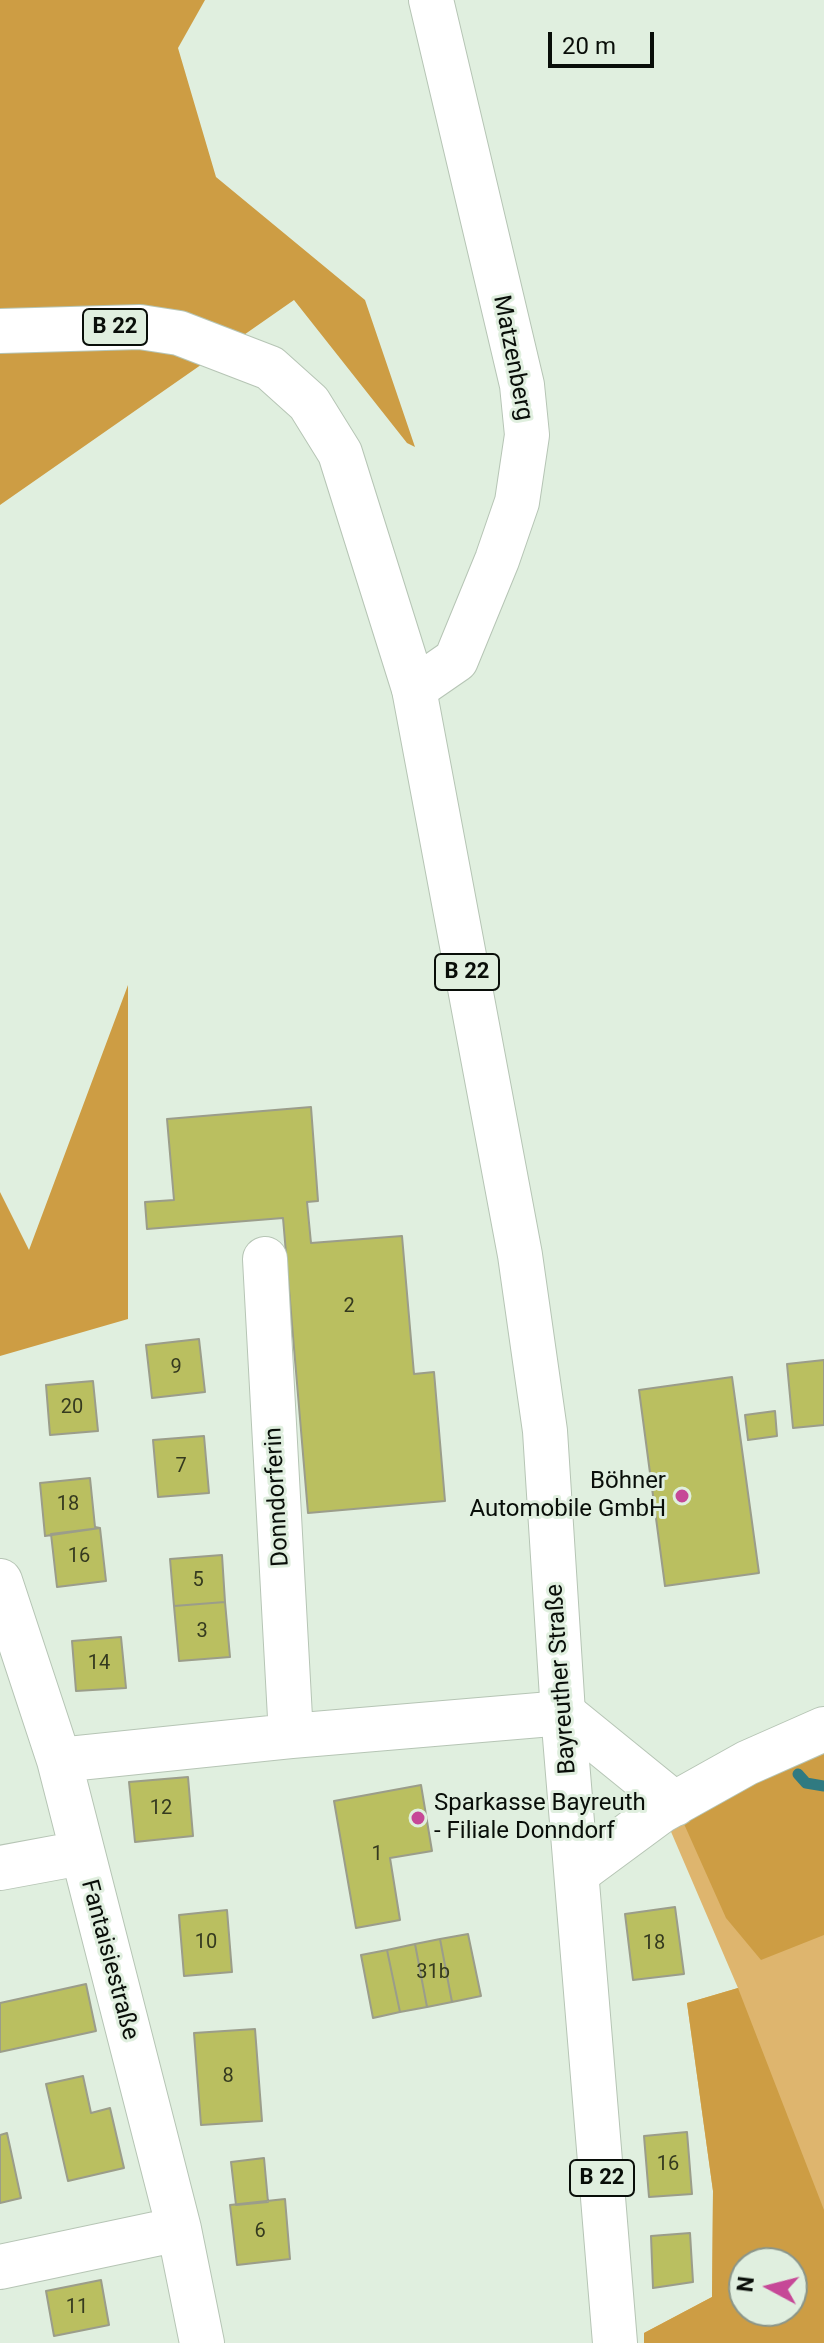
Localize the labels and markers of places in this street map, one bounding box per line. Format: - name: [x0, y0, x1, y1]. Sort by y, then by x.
- place label: Böhner Automobile GmbH: [469, 1468, 666, 1524]
- marker: Böhner Automobile GmbH: [673, 1487, 691, 1505]
- place label: Sparkasse Bayreuth - Filiale Donndorf: [434, 1790, 646, 1846]
- marker: Sparkasse Bayreuth - Filiale Donndorf: [409, 1809, 427, 1827]

